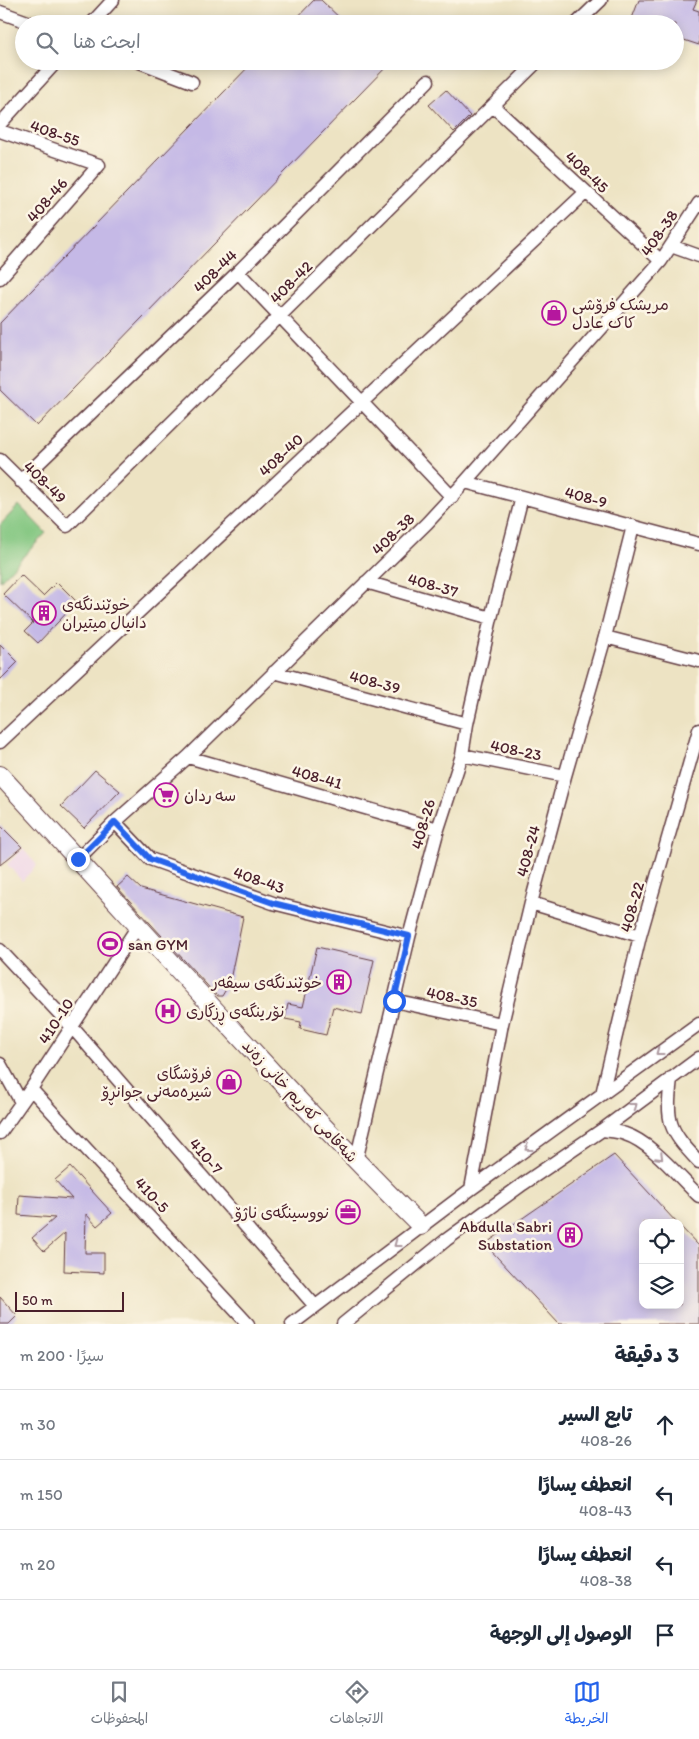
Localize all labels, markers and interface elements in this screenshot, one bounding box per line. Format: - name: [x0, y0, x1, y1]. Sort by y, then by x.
- search box: [15, 15, 684, 70]
- icon: search: [33, 29, 61, 57]
- text: ابحث هنا: [73, 30, 141, 53]
- street label: 408-55: [28, 116, 82, 150]
- street label: 408-45: [561, 147, 613, 197]
- street label: 408-46: [23, 174, 71, 226]
- street label: 408-38: [636, 206, 682, 260]
- street label: 408-44: [189, 245, 241, 297]
- street label: 408-42: [266, 256, 317, 307]
- place label: مریشک فرۆشی کاک عادل: [572, 295, 669, 332]
- shop icon: مریشک فرۆشی کاک عادل: [541, 300, 567, 326]
- street label: 408-40: [255, 430, 307, 480]
- street label: 408-49: [19, 457, 71, 507]
- street label: 408-9: [563, 482, 609, 512]
- street label: 408-38: [368, 509, 419, 559]
- street label: 408-37: [406, 569, 460, 601]
- place label: خوێندنگەی دانیال میتیران: [62, 595, 147, 632]
- building icon: خوێندنگەی دانیال میتیران: [31, 600, 57, 626]
- street label: 408-39: [348, 666, 402, 698]
- street label: 408-23: [489, 735, 544, 765]
- street label: 408-41: [290, 761, 345, 793]
- supermarket icon: سه ردان: [153, 782, 179, 808]
- place label: سه ردان: [184, 786, 236, 805]
- street label: 408-26: [407, 797, 439, 851]
- street label: 408-24: [512, 823, 544, 879]
- route end: [67, 848, 90, 871]
- street label: 408-43: [231, 862, 287, 898]
- street label: 408-22: [616, 879, 648, 934]
- sports icon: san GYM: [97, 931, 123, 957]
- place label: san GYM: [128, 935, 188, 954]
- building icon: خوێندنگەی سیڤەر: [326, 969, 352, 995]
- place label: خوێندنگەی سیڤەر: [210, 973, 322, 993]
- street label: 408-35: [425, 982, 479, 1012]
- route start: [383, 990, 406, 1013]
- street label: 410-10: [34, 995, 78, 1047]
- hospital icon: نۆرینگەی ڕزگاری: [155, 998, 181, 1024]
- place label: نۆرینگەی ڕزگاری: [186, 1002, 285, 1026]
- street label: شەقامی کەریم خانی زەند: [236, 1036, 362, 1168]
- one-way arrow: [655, 1046, 665, 1055]
- place label: فرۆشگای شیرەمەنی جوانڕۆ: [100, 1064, 212, 1106]
- shop icon: فرۆشگای شیرەمەنی جوانڕۆ: [216, 1069, 242, 1095]
- one-way arrow: [628, 1103, 638, 1112]
- street label: 410-7: [185, 1134, 227, 1178]
- one-way arrow: [524, 1142, 534, 1151]
- one-way arrow: [654, 1152, 663, 1161]
- street label: 410-5: [131, 1173, 173, 1217]
- office icon: نووسینگەی ناژۆ: [335, 1199, 361, 1225]
- place label: نووسینگەی ناژۆ: [233, 1203, 330, 1223]
- place label: Abdulla Sabri Substation: [459, 1217, 552, 1254]
- map controls: [639, 1219, 684, 1309]
- button: locate: [639, 1219, 684, 1264]
- building icon: Abdulla Sabri Substation: [557, 1222, 583, 1248]
- one-way arrow: [393, 1238, 403, 1247]
- button: layers: [639, 1264, 684, 1309]
- scale bar: [15, 1289, 124, 1312]
- text: 50 m: [22, 1292, 53, 1309]
- text: 3 دقيقة: [614, 1342, 679, 1367]
- text: سيرًا · 200 m: [20, 1346, 104, 1365]
- text: تابع السير: [560, 1403, 632, 1426]
- icon: ahead: [651, 1411, 679, 1439]
- text: 30 m: [20, 1415, 56, 1434]
- text: 408-26: [580, 1431, 632, 1450]
- text: انعطف يسارًا: [538, 1473, 632, 1496]
- icon: left: [651, 1481, 679, 1509]
- text: 150 m: [20, 1485, 63, 1504]
- text: 408-43: [579, 1501, 632, 1520]
- text: انعطف يسارًا: [538, 1543, 632, 1566]
- icon: left: [651, 1551, 679, 1579]
- text: 20 m: [20, 1555, 55, 1574]
- text: 408-38: [580, 1571, 632, 1590]
- icon: arrive: [651, 1621, 679, 1649]
- text: الوصول إلى الوجهة: [490, 1622, 632, 1645]
- tab: المحفوظات: [91, 1678, 148, 1731]
- tab: الاتجاهات: [329, 1678, 384, 1731]
- tab: الخريطة: [565, 1678, 608, 1731]

